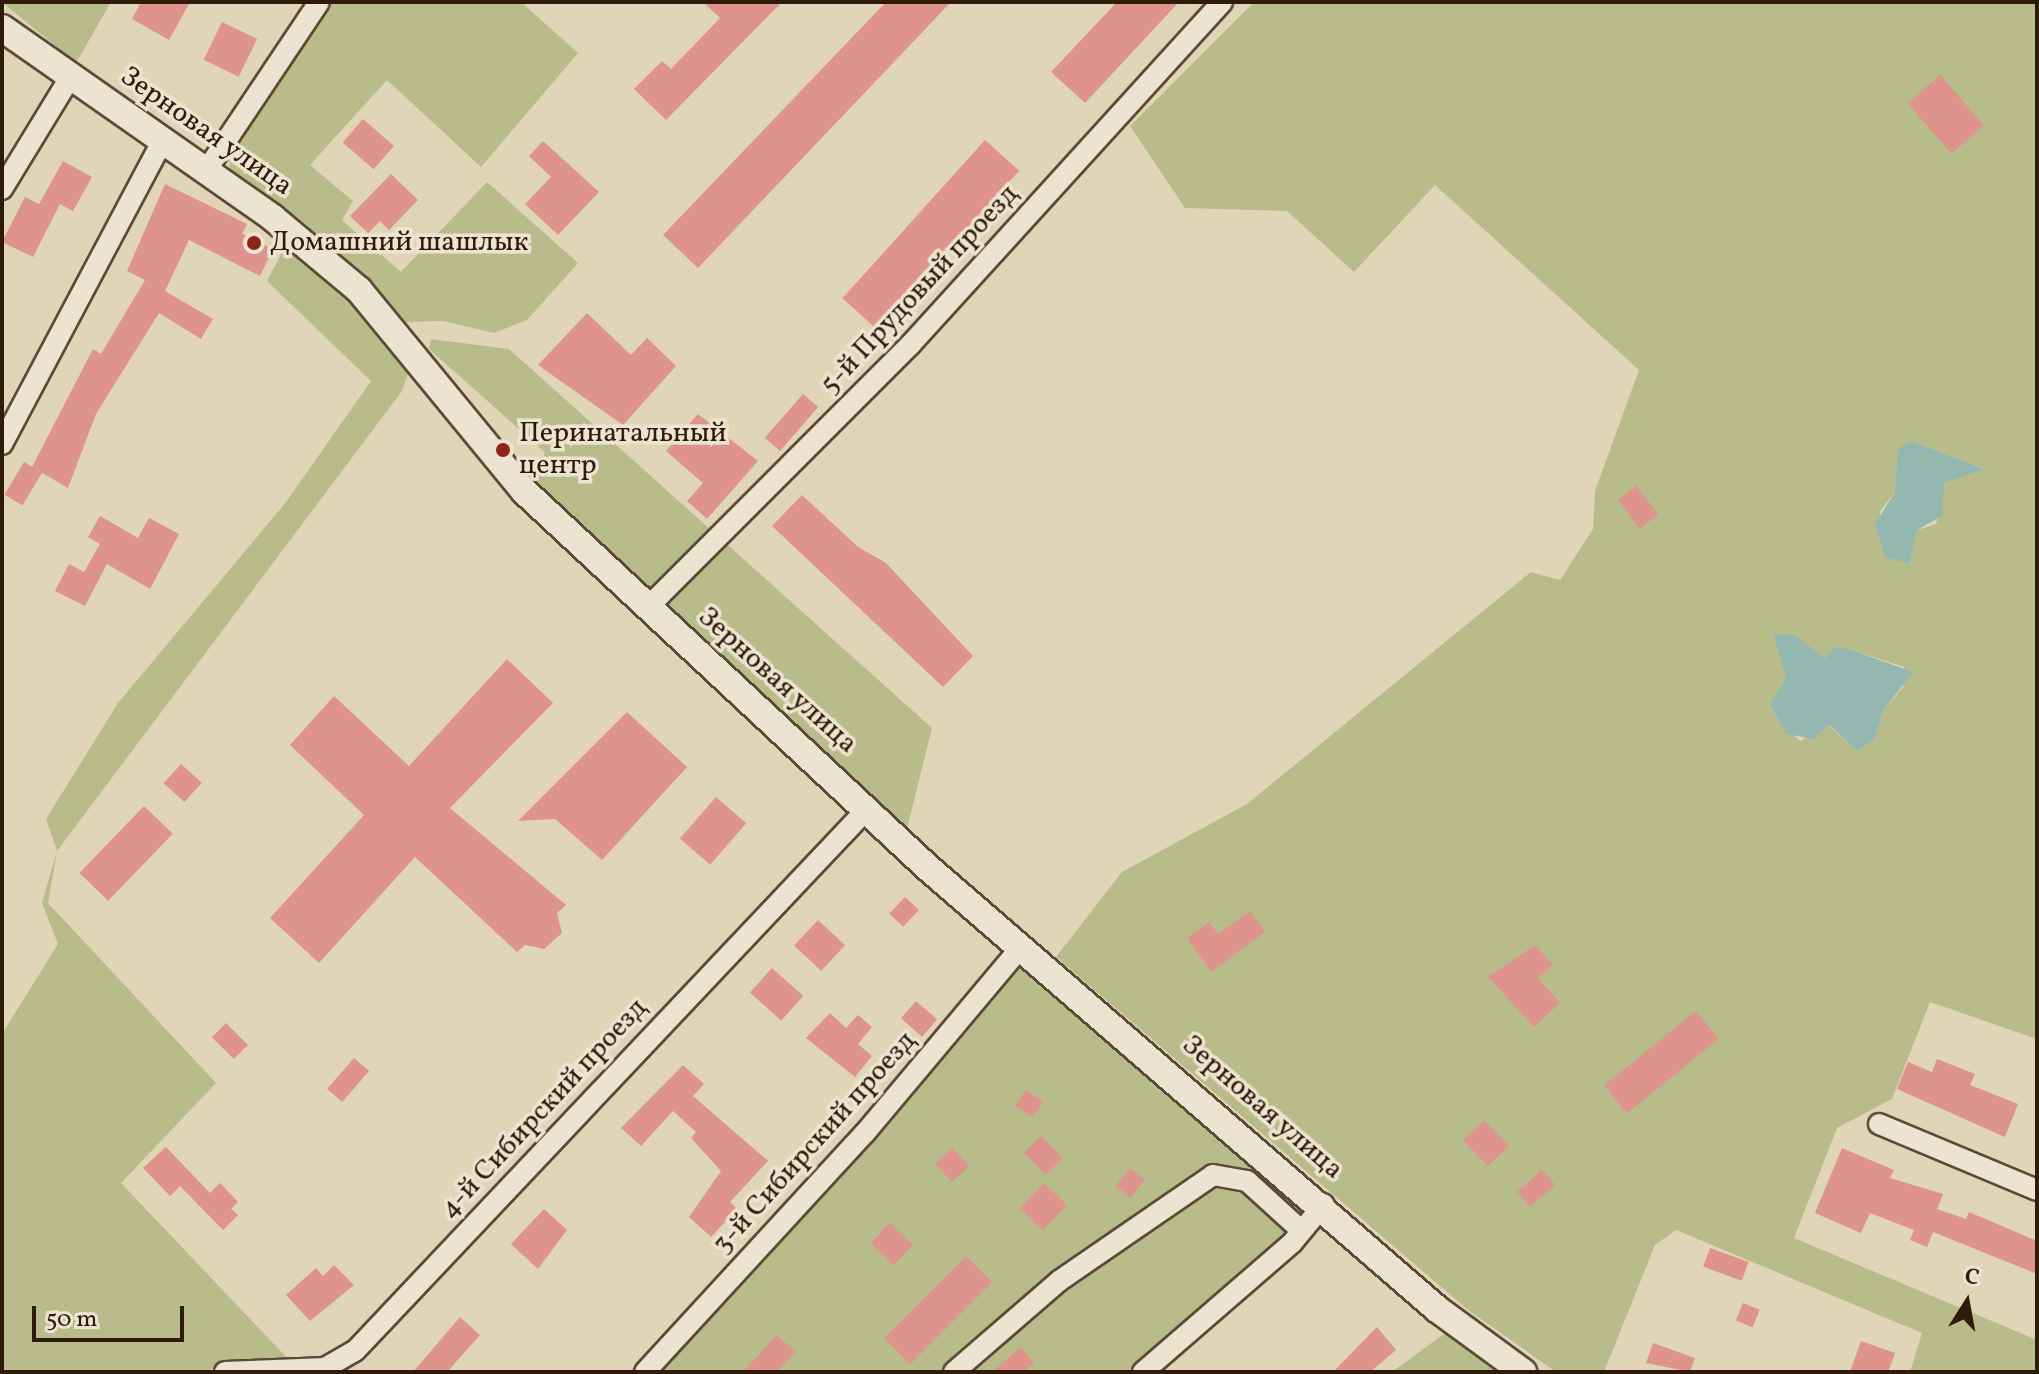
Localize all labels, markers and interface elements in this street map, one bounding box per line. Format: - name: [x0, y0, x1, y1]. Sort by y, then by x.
- street label: Зерновая улица: [113, 60, 299, 204]
- street label: 5-й Прудовый проезд: [814, 178, 1026, 402]
- place label: Домашний шашлык: [270, 226, 528, 260]
- marker: Домашний шашлык: [245, 234, 263, 252]
- place label: Перинатальный центр: [519, 417, 727, 483]
- marker: Перинатальный центр: [494, 441, 512, 459]
- street label: Зерновая улица: [690, 600, 864, 762]
- street label: 4-й Сибирский проезд: [433, 992, 655, 1226]
- street label: 3-й Сибирский проезд: [706, 1025, 924, 1261]
- street label: Зерновая улица: [1174, 1029, 1350, 1187]
- text: С: [1962, 1261, 1982, 1295]
- north arrow: [1927, 1262, 2007, 1342]
- scale bar: [36, 1290, 188, 1340]
- text: 50 m: [46, 1303, 98, 1337]

